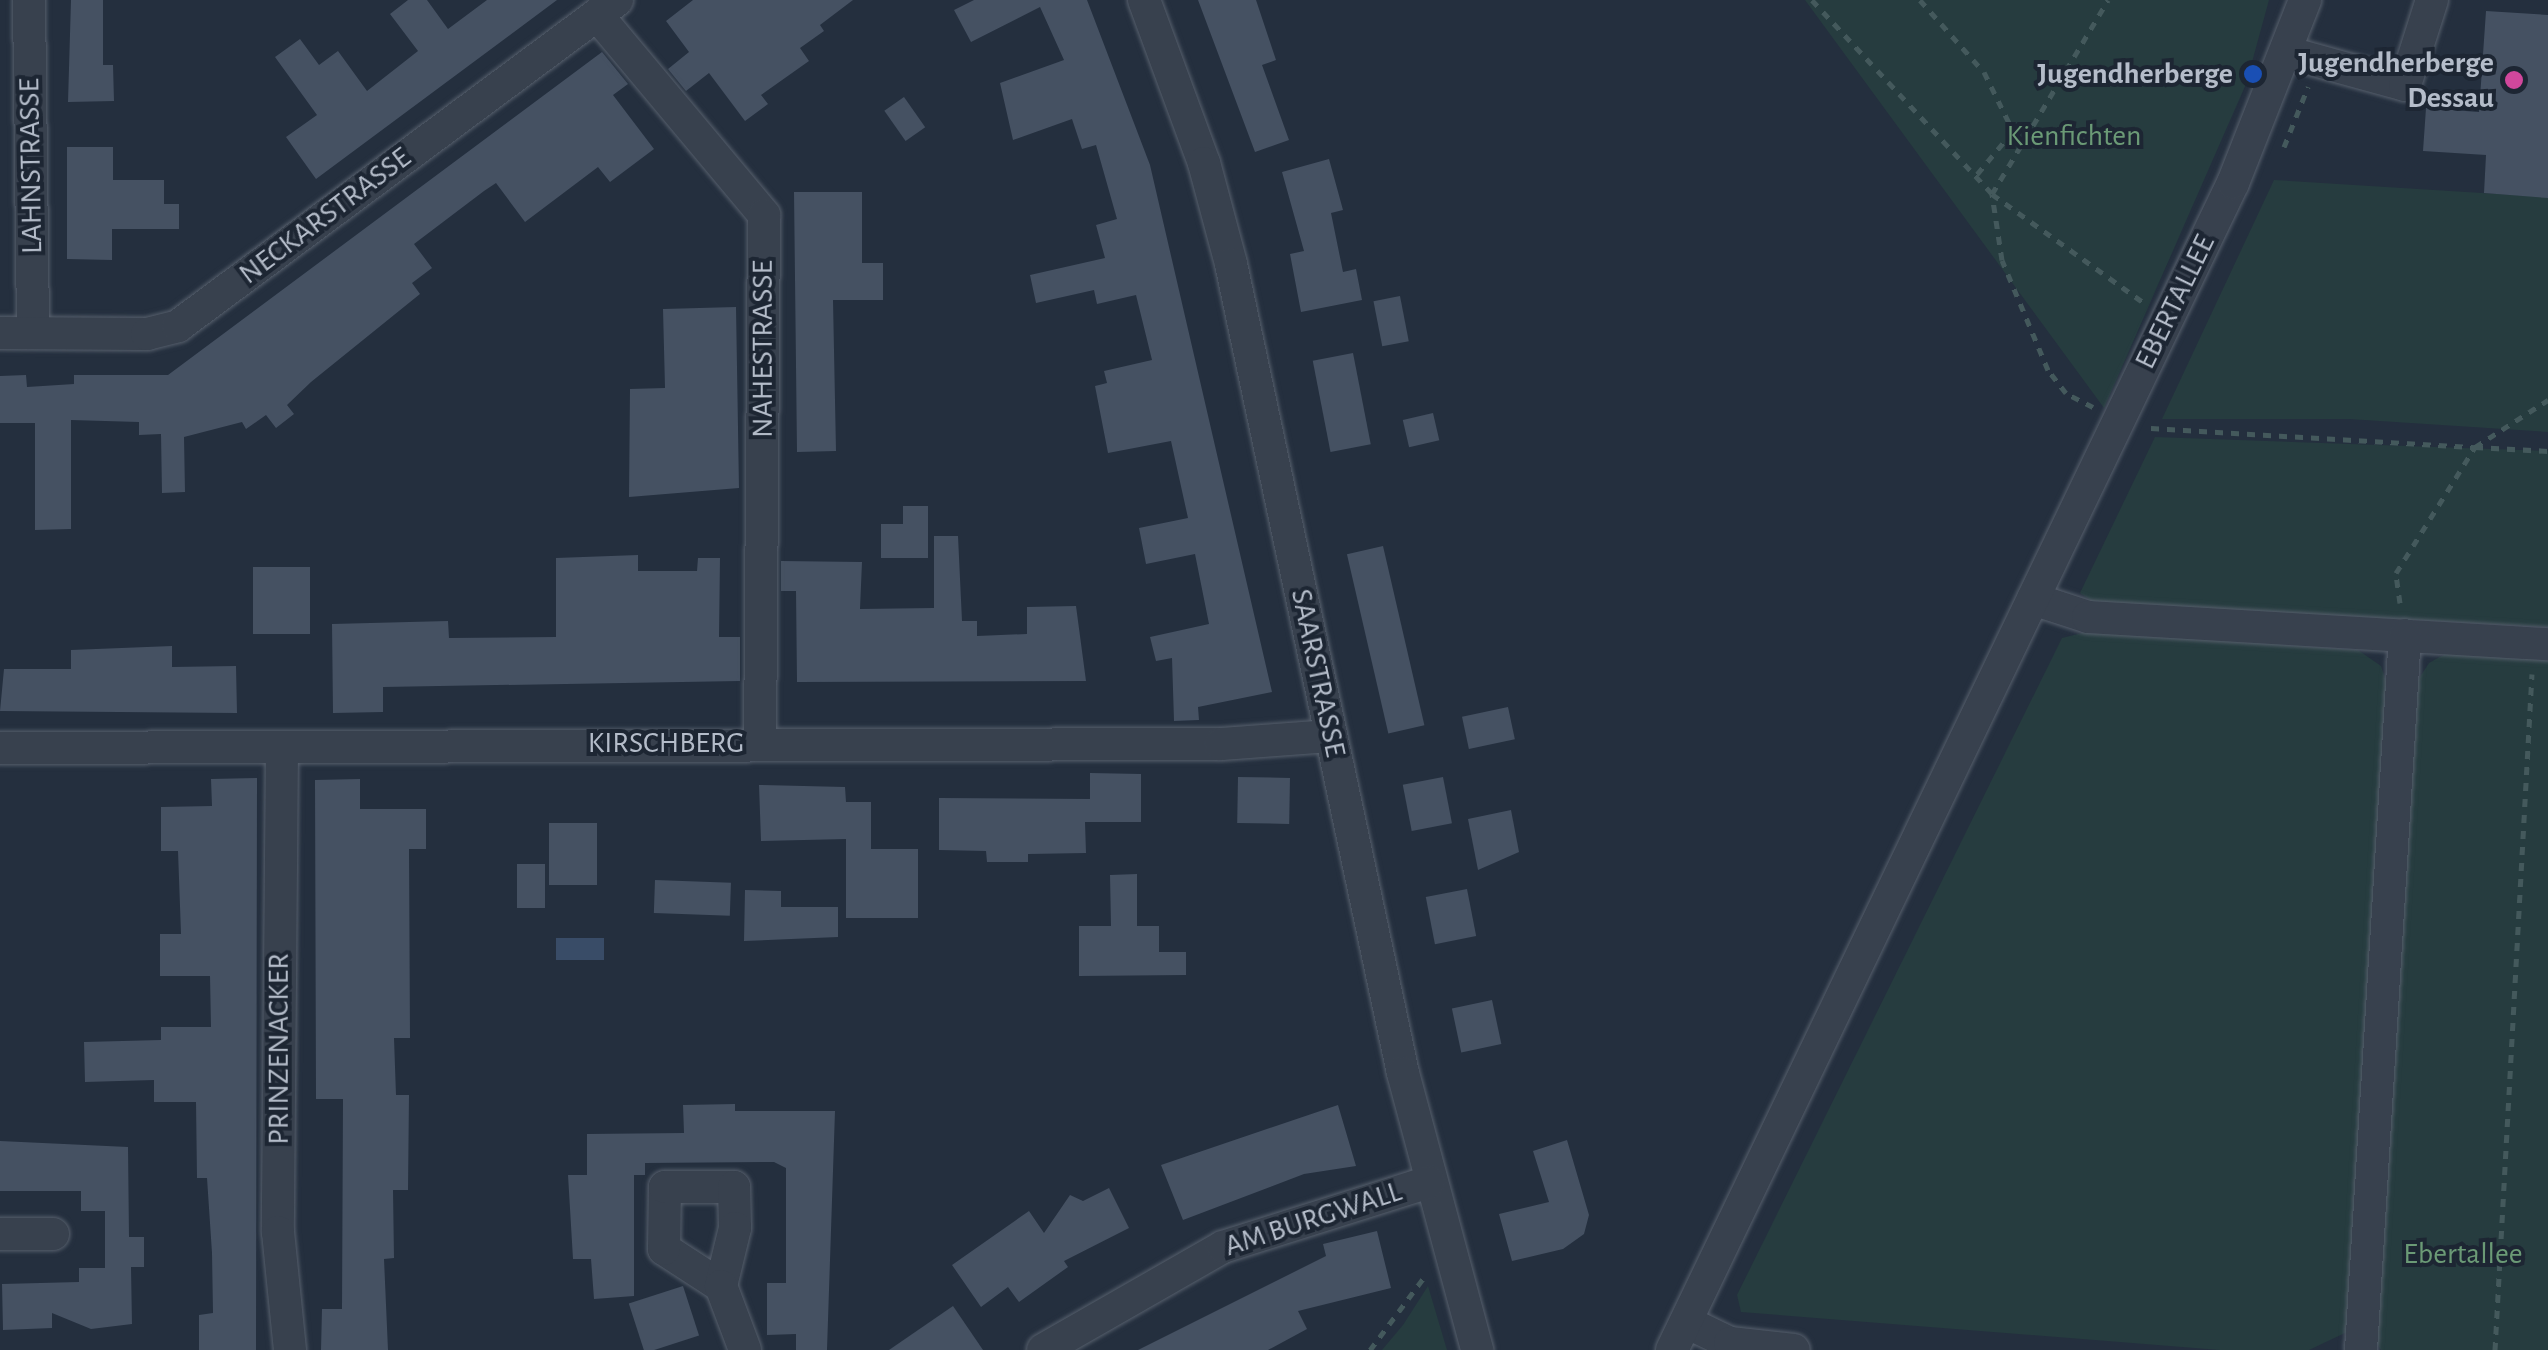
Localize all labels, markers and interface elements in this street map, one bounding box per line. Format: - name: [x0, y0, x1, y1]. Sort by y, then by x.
- place label: Jugendherberge Dessau: [2298, 45, 2494, 116]
- place label: Jugendherberge: [2037, 56, 2233, 92]
- marker: Jugendherberge: [2242, 63, 2264, 85]
- marker: Jugendherberge Dessau: [2503, 69, 2525, 91]
- street label: LAHNSTRASSE: [11, 78, 51, 254]
- park label: Kienfichten: [2007, 118, 2141, 154]
- street label: NECKARSTRASSE: [232, 140, 418, 292]
- street label: EBERTALLEE: [2127, 229, 2223, 375]
- street label: NAHESTRASSE: [745, 260, 781, 438]
- street label: SAARSTRASSE: [1283, 586, 1353, 760]
- street label: KIRSCHBERG: [588, 725, 744, 761]
- street label: PRINZENACKER: [261, 953, 297, 1145]
- street label: AM BURGWALL: [1220, 1174, 1406, 1264]
- park label: Ebertallee: [2403, 1236, 2523, 1272]

